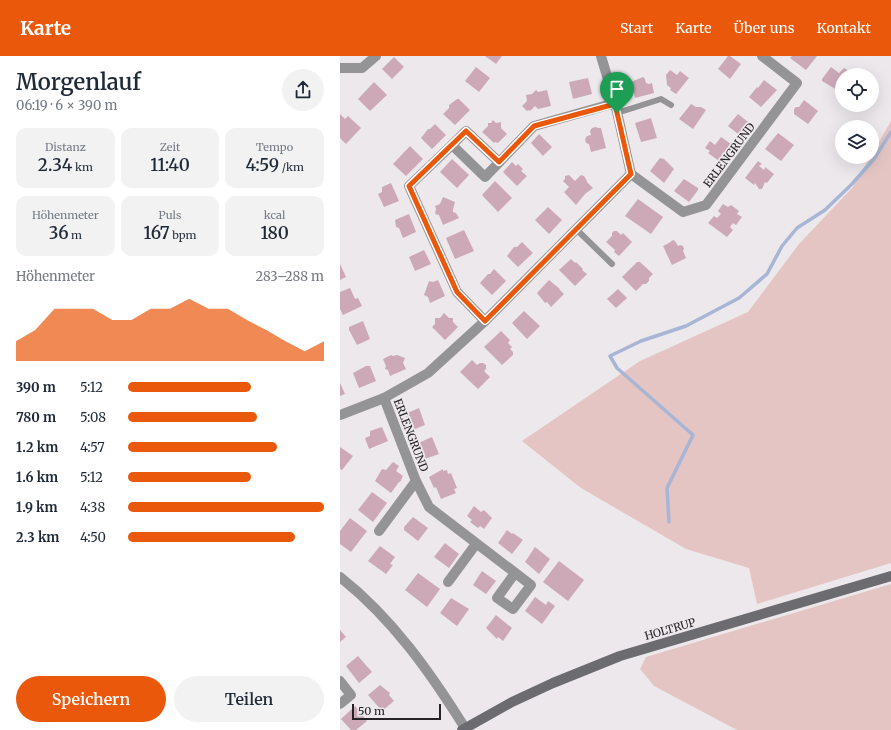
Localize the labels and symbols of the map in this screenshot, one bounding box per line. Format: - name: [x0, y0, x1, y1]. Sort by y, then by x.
- pin: [600, 72, 634, 113]
- street label: ERLENGRUND: [700, 120, 758, 190]
- street label: ERLENGRUND: [391, 396, 431, 474]
- street label: HOLTRUP: [643, 615, 697, 643]
- scale bar: [352, 702, 441, 721]

